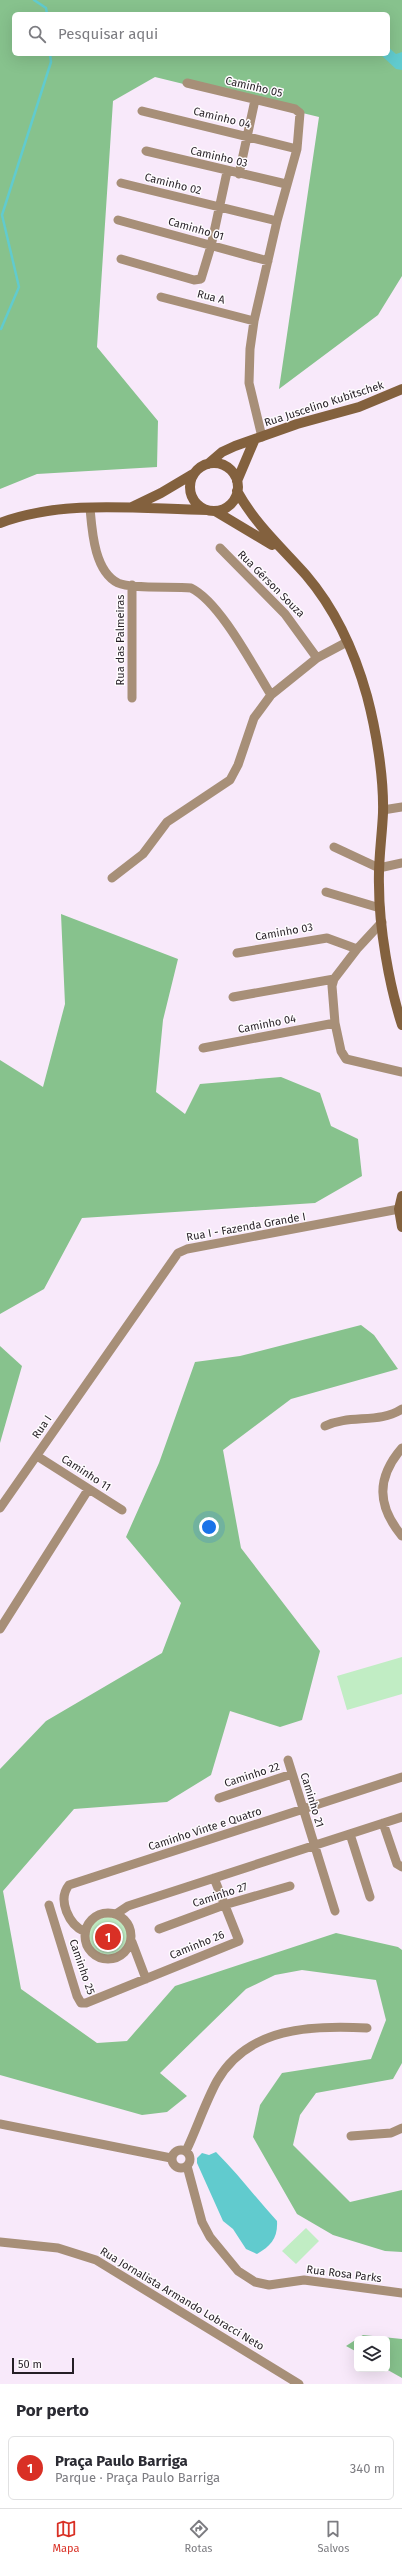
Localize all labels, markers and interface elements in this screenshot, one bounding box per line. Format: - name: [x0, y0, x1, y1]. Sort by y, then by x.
- search box: [12, 12, 390, 56]
- icon: search: [26, 23, 48, 45]
- text: Pesquisar aqui: [58, 25, 158, 43]
- street label: Caminho 05: [224, 74, 284, 100]
- street label: Caminho 04: [192, 105, 252, 131]
- street label: Caminho 03: [189, 144, 249, 170]
- street label: Caminho 02: [143, 171, 203, 197]
- street label: Caminho 01: [167, 215, 225, 243]
- street label: Rua A: [196, 287, 227, 307]
- street label: Rua Juscelino Kubitschek: [263, 378, 386, 429]
- street label: Rua Gérson Souza: [235, 548, 307, 620]
- street label: Rua das Palmeiras: [114, 595, 127, 685]
- street label: Caminho 03: [254, 921, 314, 943]
- street label: Caminho 04: [237, 1012, 297, 1036]
- street label: Rua I - Fazenda Grande I: [185, 1210, 307, 1244]
- street label: Rua I: [30, 1413, 54, 1441]
- street label: Caminho 11: [59, 1452, 113, 1494]
- your location: [199, 1517, 219, 1537]
- street label: Caminho 22: [223, 1760, 281, 1790]
- street label: Caminho 21: [297, 1771, 327, 1829]
- street label: Caminho Vinte e Quatro: [147, 1805, 263, 1853]
- street label: Caminho 27: [191, 1880, 249, 1910]
- pin: 1: [95, 1922, 121, 1952]
- street label: Caminho 26: [168, 1928, 226, 1962]
- street label: Caminho 25: [66, 1938, 98, 1997]
- street label: Rua Jornalista Armando Lobracci Neto: [98, 2245, 266, 2353]
- street label: Rua Rosa Parks: [306, 2263, 382, 2285]
- map controls: [354, 2336, 390, 2372]
- button: layers: [354, 2336, 390, 2372]
- scale bar: [12, 2356, 74, 2375]
- text: 50 m: [18, 2358, 42, 2371]
- text: Por perto: [16, 2400, 89, 2421]
- text: Praça Paulo Barriga: [55, 2452, 188, 2470]
- text: 1: [27, 2461, 33, 2476]
- text: 340 m: [350, 2461, 385, 2476]
- text: Parque · Praça Paulo Barriga: [55, 2470, 220, 2485]
- tab: Mapa: [53, 2518, 80, 2555]
- tab: Rotas: [185, 2518, 212, 2555]
- tab: Salvos: [318, 2518, 349, 2555]

